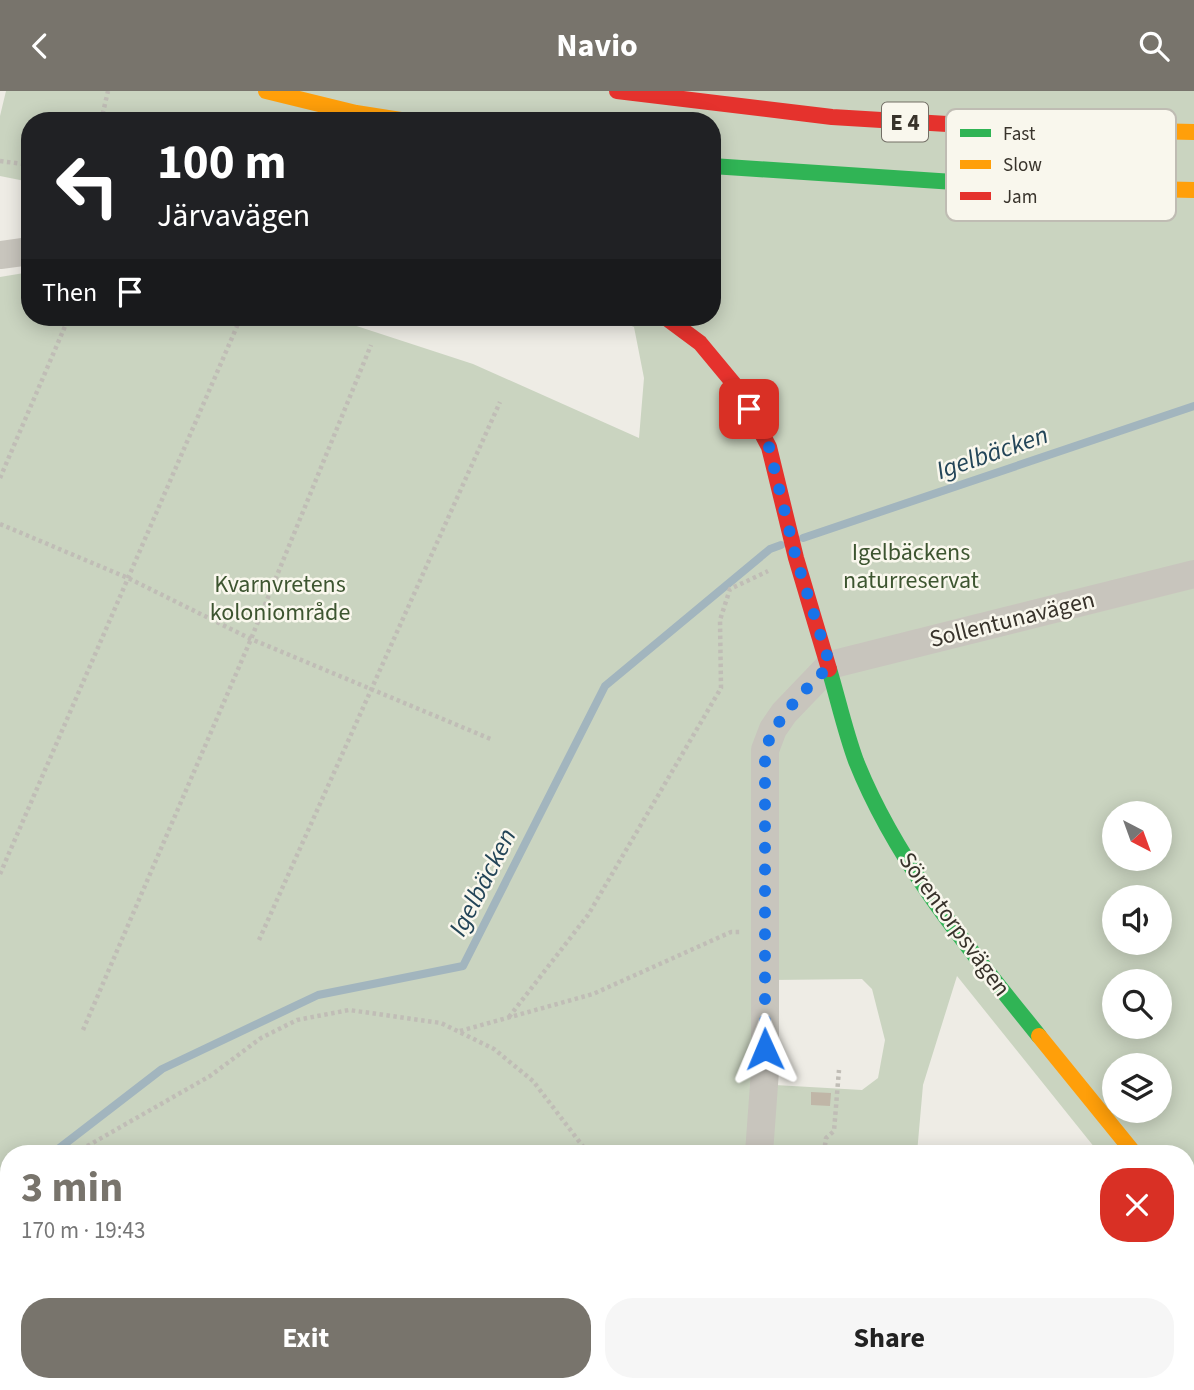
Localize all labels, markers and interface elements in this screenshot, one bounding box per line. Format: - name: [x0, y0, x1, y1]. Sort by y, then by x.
- text: Navio: [556, 23, 638, 69]
- icon: back: [21, 27, 59, 65]
- icon: search: [1135, 27, 1173, 65]
- road number: E 4: [882, 103, 928, 141]
- legend: [946, 109, 1176, 221]
- text: Fast: [1003, 121, 1036, 148]
- text: 100 m: [157, 128, 286, 198]
- icon: left: [42, 140, 133, 231]
- text: Slow: [1003, 152, 1042, 179]
- text: Jam: [1003, 184, 1037, 211]
- text: Järvavägen: [157, 193, 310, 239]
- icon: arrive: [111, 273, 149, 311]
- text: Then: [42, 274, 97, 311]
- pin: [719, 379, 779, 439]
- icon: arrive: [730, 390, 768, 428]
- water label: Igelbäcken: [931, 416, 1053, 489]
- park label: Igelbäckens naturreservat: [843, 535, 979, 598]
- park label: Kvarnvretens koloniområde: [210, 567, 350, 630]
- street label: Sollentunavägen: [926, 582, 1098, 657]
- north arrow: [1102, 801, 1172, 871]
- map controls: [1102, 801, 1172, 1123]
- water label: Igelbäcken: [440, 822, 525, 943]
- street label: Sörentorpsvägen: [890, 845, 1019, 1004]
- button: sound: [1102, 885, 1172, 955]
- button: search: [1102, 969, 1172, 1039]
- position arrow: [728, 1012, 802, 1086]
- button: layers: [1102, 1053, 1172, 1123]
- text: 3 min: [21, 1158, 123, 1218]
- button: close: [1100, 1168, 1174, 1242]
- text: 170 m · 19:43: [21, 1214, 145, 1247]
- button: Exit: [21, 1298, 591, 1378]
- button: Share: [605, 1298, 1174, 1378]

